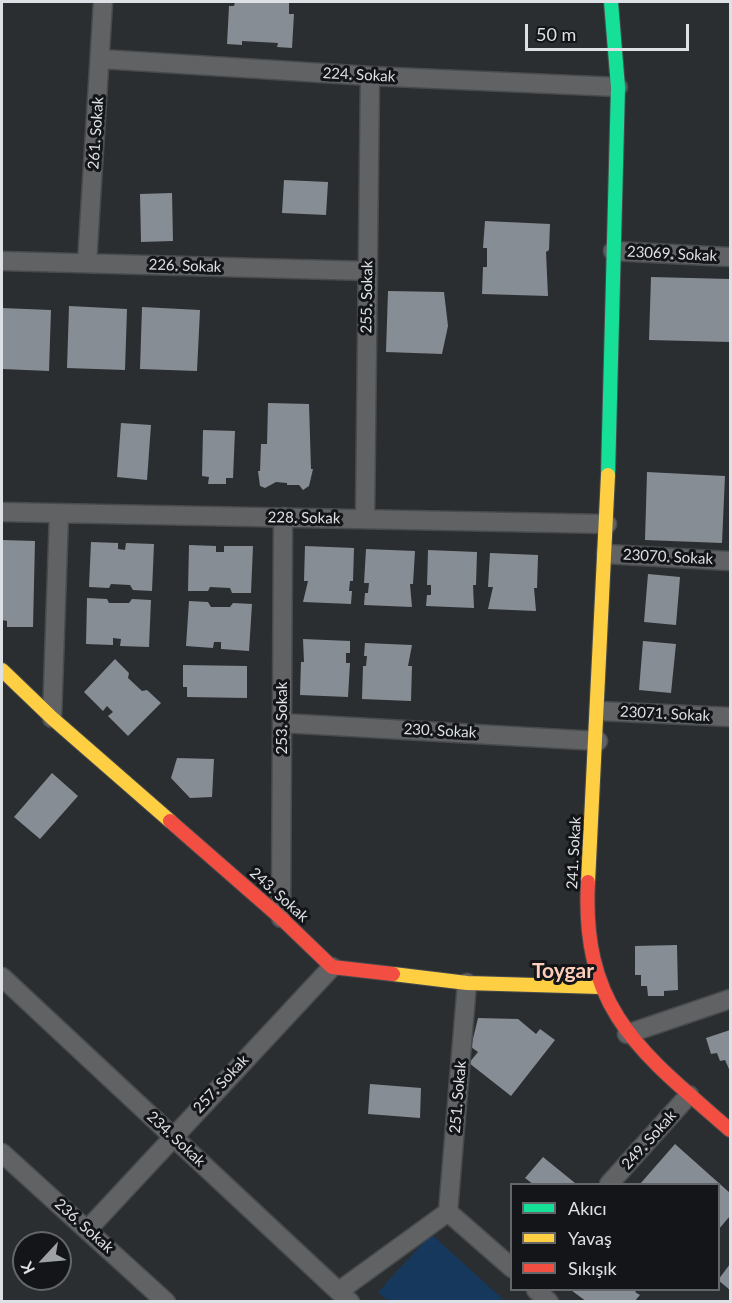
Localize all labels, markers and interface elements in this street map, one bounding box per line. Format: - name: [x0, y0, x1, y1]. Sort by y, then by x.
- scale bar: [528, 12, 692, 50]
- text: 50 m: [536, 23, 576, 45]
- street label: 224. Sokak: [322, 64, 396, 86]
- street label: 261. Sokak: [84, 96, 108, 170]
- street label: 23069. Sokak: [627, 243, 717, 265]
- street label: 226. Sokak: [148, 256, 222, 276]
- street label: 255. Sokak: [357, 260, 377, 334]
- street label: 228. Sokak: [267, 508, 341, 528]
- street label: 23070. Sokak: [623, 546, 713, 568]
- street label: 253. Sokak: [273, 682, 291, 754]
- street label: 23071. Sokak: [620, 703, 710, 725]
- street label: 230. Sokak: [403, 720, 477, 742]
- street label: 241. Sokak: [563, 816, 585, 890]
- street label: 243. Sokak: [246, 864, 312, 926]
- district label: Toygar: [532, 958, 594, 984]
- street label: 257. Sokak: [190, 1051, 252, 1117]
- street label: 251. Sokak: [446, 1060, 470, 1134]
- street label: 249. Sokak: [618, 1107, 680, 1173]
- street label: 234. Sokak: [143, 1108, 209, 1170]
- legend: [510, 1183, 720, 1291]
- street label: 236. Sokak: [51, 1195, 117, 1257]
- text: Akıcı: [568, 1197, 607, 1219]
- text: Yavaş: [568, 1227, 612, 1249]
- north arrow: [12, 1231, 72, 1291]
- text: Sıkışık: [568, 1257, 617, 1279]
- text: K: [16, 1259, 38, 1277]

